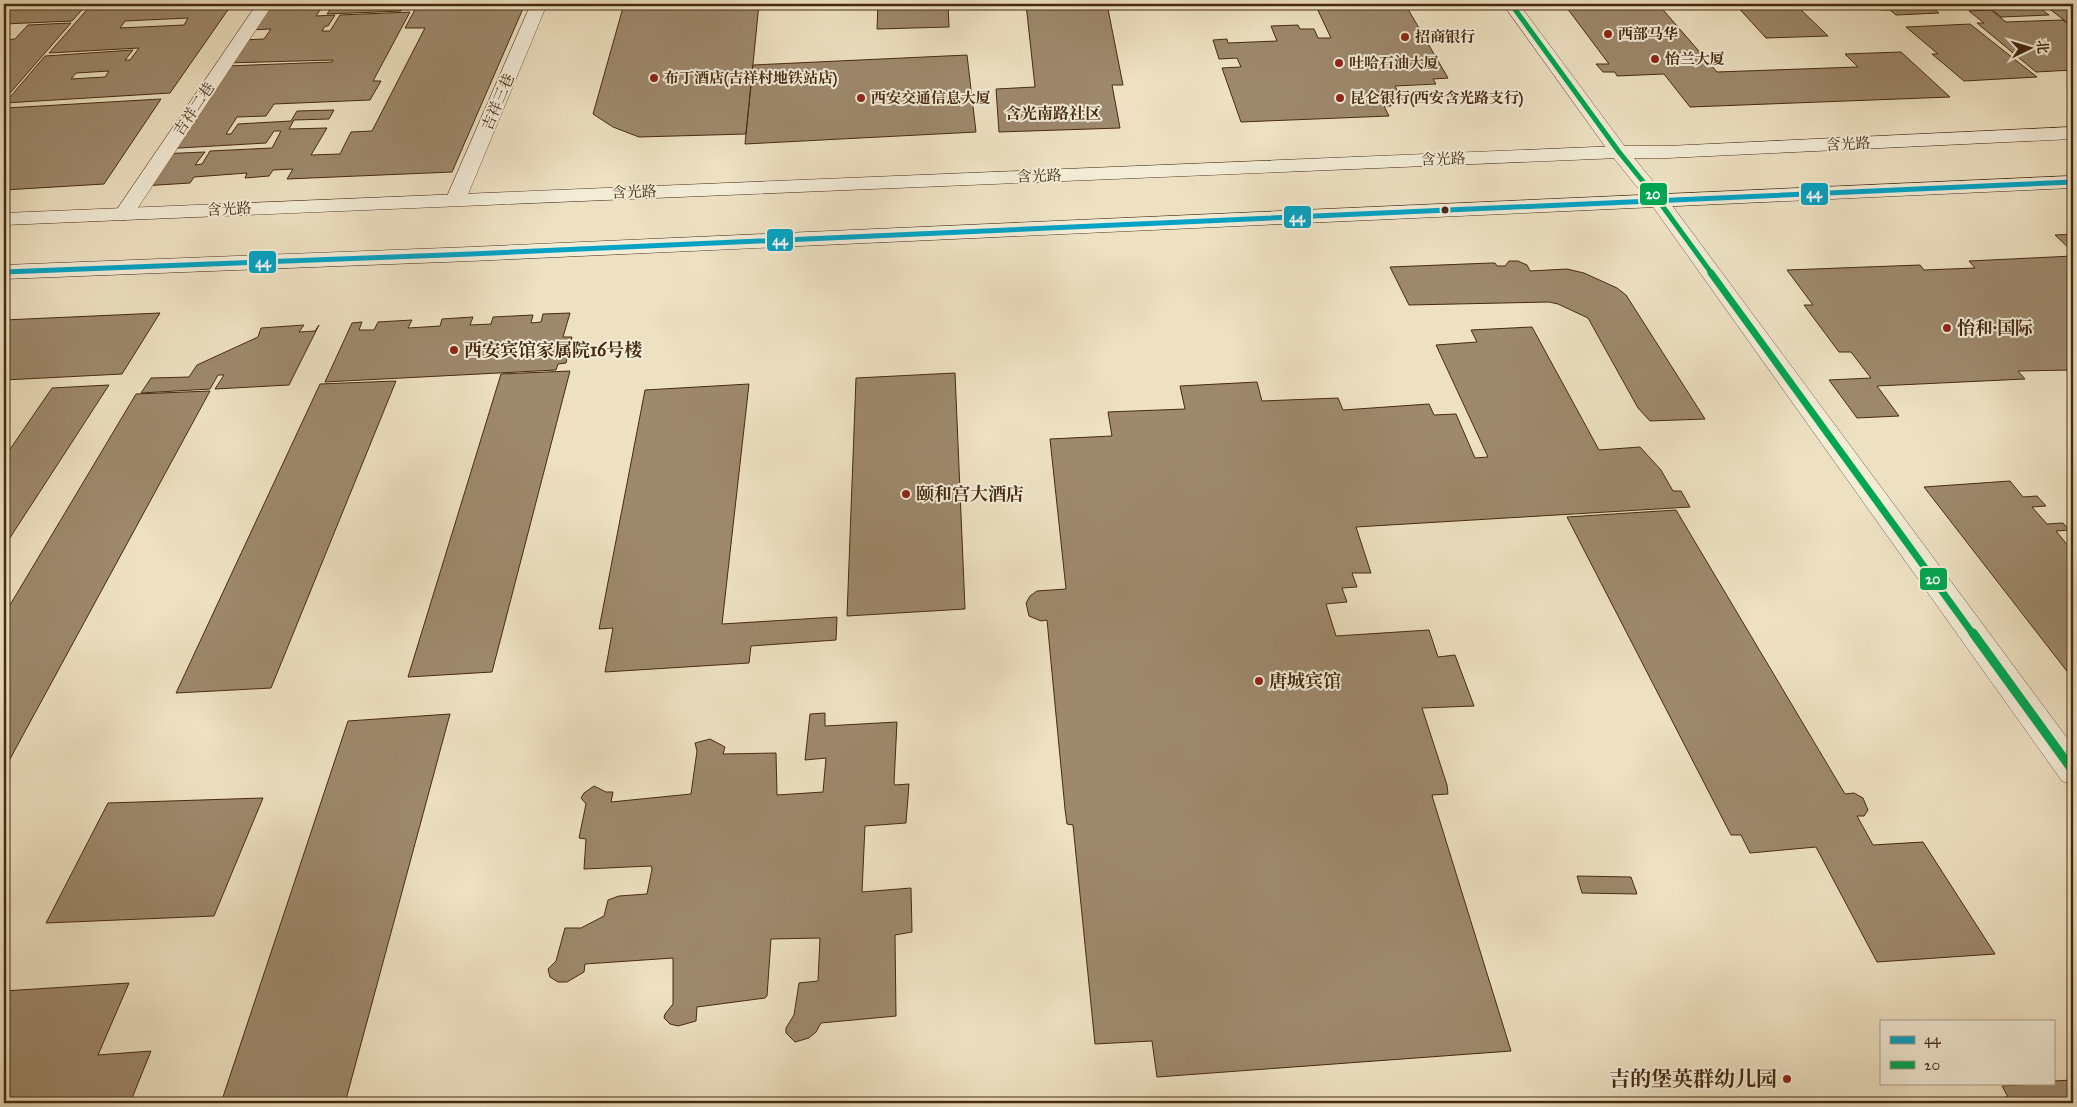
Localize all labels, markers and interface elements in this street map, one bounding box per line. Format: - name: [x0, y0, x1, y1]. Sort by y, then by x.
- north arrow: [2004, 22, 2054, 72]
- place label: 西部马华: [1618, 25, 1678, 43]
- place label: 招商银行: [1415, 28, 1475, 46]
- marker: 西部马华: [1602, 28, 1614, 40]
- marker: 招商银行: [1399, 31, 1411, 43]
- text: 北: [2033, 39, 2052, 55]
- place label: 怡兰大厦: [1665, 50, 1725, 68]
- marker: 怡兰大厦: [1649, 53, 1661, 65]
- place label: 吐哈石油大厦: [1349, 54, 1439, 72]
- marker: 吐哈石油大厦: [1333, 57, 1345, 69]
- place label: 布丁酒店(吉祥村地铁站店): [664, 69, 837, 88]
- street label: 吉祥三巷: [478, 71, 518, 133]
- marker: 布丁酒店(吉祥村地铁站店): [648, 72, 660, 84]
- street label: 吉祥二巷: [170, 79, 218, 139]
- place label: 西安交通信息大厦: [871, 89, 991, 107]
- place label: 昆仑银行(西安含光路支行): [1350, 89, 1523, 108]
- marker: 西安交通信息大厦: [855, 92, 867, 104]
- marker: 昆仑银行(西安含光路支行): [1334, 92, 1346, 104]
- district label: 含光南路社区: [1005, 104, 1101, 123]
- street label: 含光路: [1825, 134, 1871, 154]
- street label: 含光路: [1420, 149, 1466, 169]
- street label: 含光路: [1016, 166, 1062, 186]
- street label: 含光路: [611, 182, 657, 202]
- line badge: 20: [1639, 182, 1668, 206]
- line badge: 44: [1800, 182, 1829, 206]
- text: 44: [1806, 185, 1823, 203]
- text: 20: [1645, 186, 1661, 203]
- street label: 含光路: [206, 199, 252, 219]
- line badge: 44: [1283, 205, 1312, 229]
- unlabelled marker: [1440, 205, 1450, 215]
- text: 44: [1289, 209, 1306, 227]
- line badge: 44: [766, 228, 794, 252]
- text: 44: [772, 232, 789, 250]
- line badge: 44: [248, 250, 277, 274]
- text: 44: [255, 254, 272, 272]
- place label: 怡和·国际: [1957, 317, 2033, 339]
- marker: 怡和·国际: [1941, 322, 1953, 334]
- place label: 西安宾馆家属院16号楼: [464, 339, 642, 361]
- marker: 西安宾馆家属院16号楼: [448, 344, 460, 356]
- place label: 颐和宫大酒店: [916, 483, 1024, 505]
- marker: 颐和宫大酒店: [900, 488, 912, 500]
- line badge: 20: [1919, 567, 1948, 591]
- text: 20: [1925, 571, 1941, 588]
- place label: 唐城宾馆: [1269, 670, 1341, 692]
- marker: 唐城宾馆: [1253, 675, 1265, 687]
- legend: [1880, 1020, 2054, 1084]
- text: 44: [1924, 1030, 1941, 1048]
- text: 20: [1924, 1056, 1940, 1074]
- place label: 吉的堡英群幼儿园: [1609, 1066, 1777, 1092]
- marker: 吉的堡英群幼儿园: [1781, 1073, 1793, 1085]

